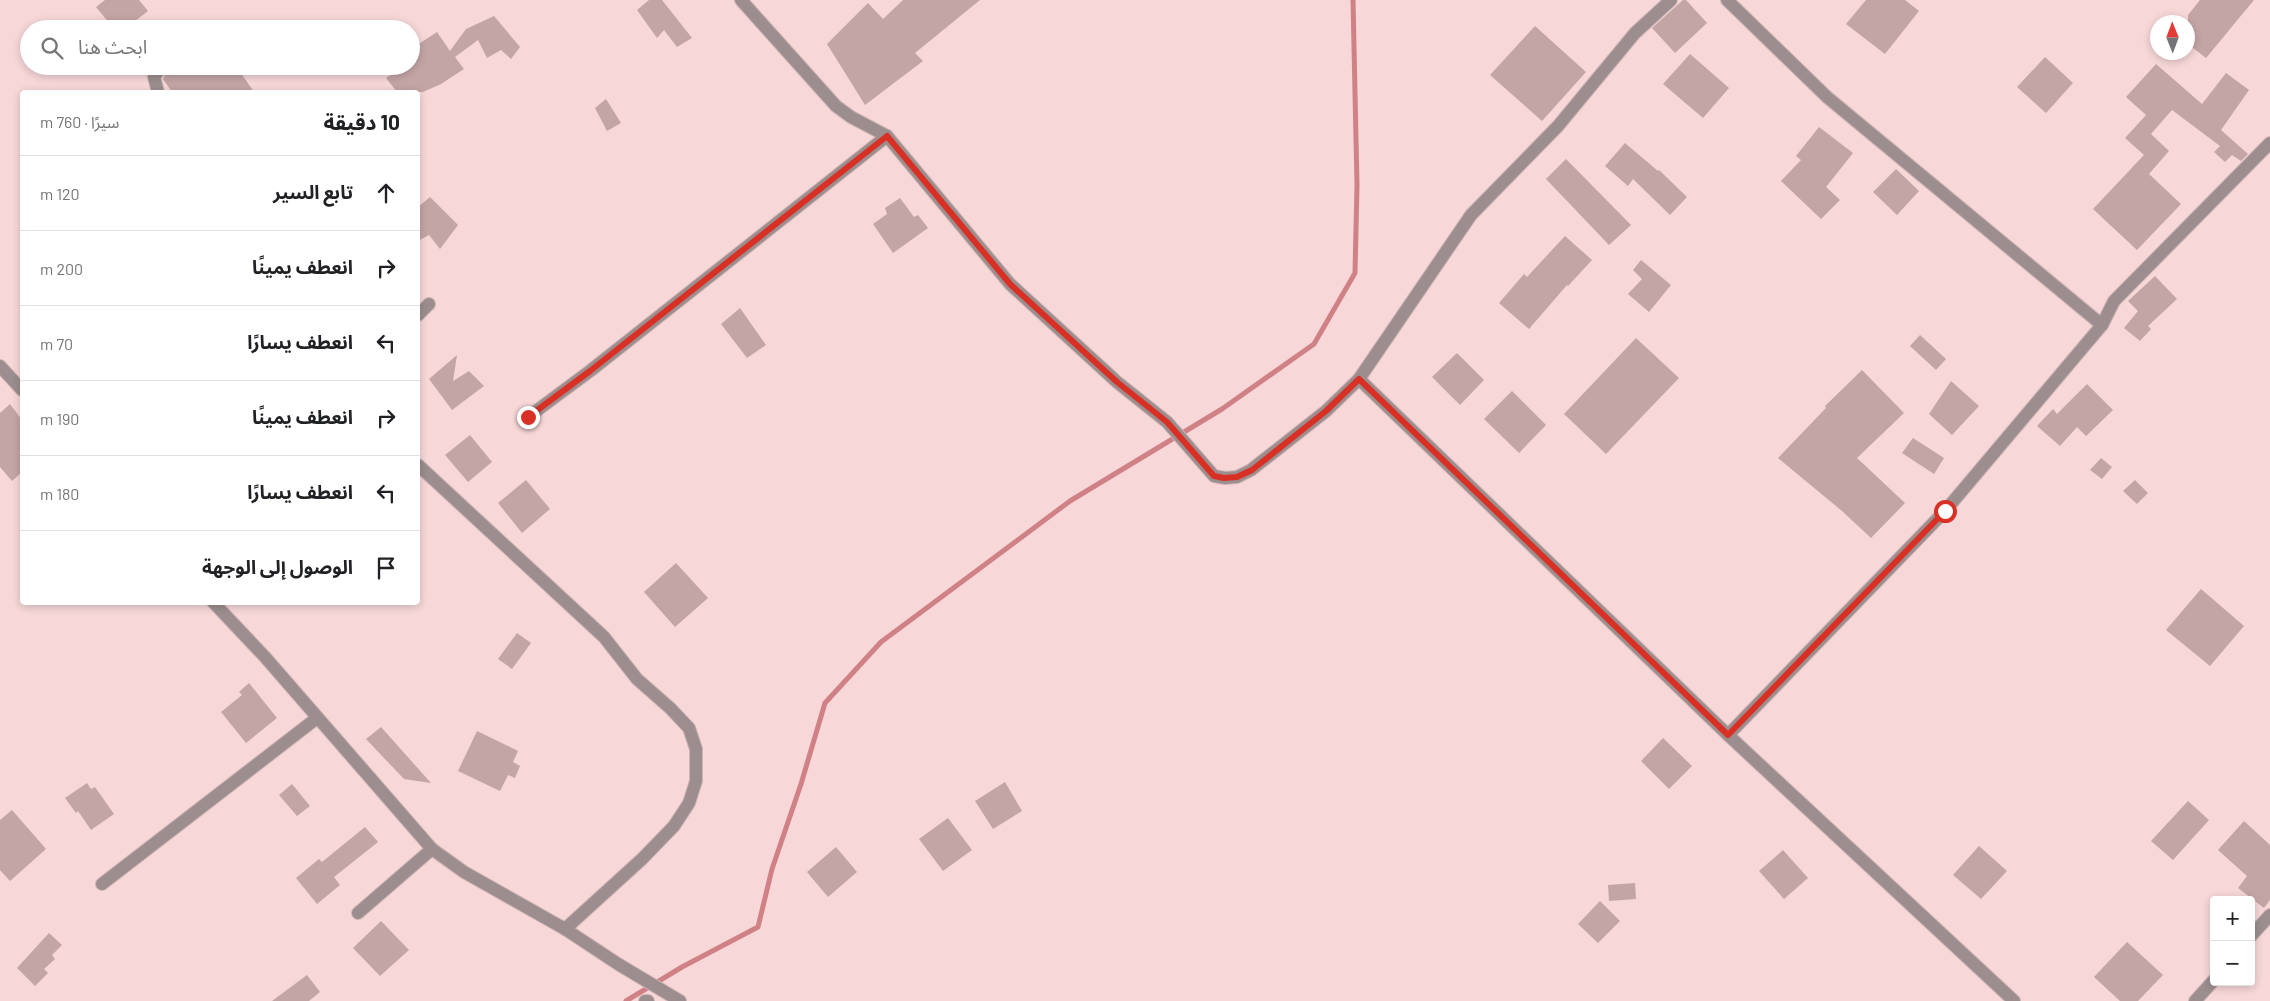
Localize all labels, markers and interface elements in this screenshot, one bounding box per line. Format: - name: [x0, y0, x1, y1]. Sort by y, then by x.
- north arrow: [2150, 15, 2195, 60]
- search box: [20, 20, 420, 75]
- icon: search: [38, 34, 66, 62]
- text: ابحث هنا: [78, 35, 147, 58]
- text: 10 دقيقة: [324, 109, 400, 134]
- text: سيرًا · 760 m: [40, 112, 119, 131]
- icon: ahead: [372, 179, 400, 207]
- text: تابع السير: [273, 180, 353, 203]
- text: 120 m: [40, 184, 80, 203]
- icon: right: [372, 254, 400, 282]
- text: انعطف يمينًا: [252, 255, 353, 278]
- text: 200 m: [40, 259, 83, 278]
- icon: left: [372, 329, 400, 357]
- text: انعطف يسارًا: [247, 330, 353, 353]
- text: 70 m: [40, 334, 73, 353]
- icon: right: [372, 404, 400, 432]
- text: انعطف يمينًا: [252, 405, 353, 428]
- route end: [517, 406, 540, 429]
- text: 190 m: [40, 409, 79, 428]
- icon: left: [372, 479, 400, 507]
- text: انعطف يسارًا: [247, 480, 353, 503]
- text: 180 m: [40, 484, 79, 503]
- route start: [1934, 500, 1957, 523]
- icon: arrive: [372, 554, 400, 582]
- text: الوصول إلى الوجهة: [202, 555, 353, 578]
- map controls: [2210, 896, 2255, 986]
- button: +: [2210, 896, 2255, 941]
- button: −: [2210, 941, 2255, 986]

